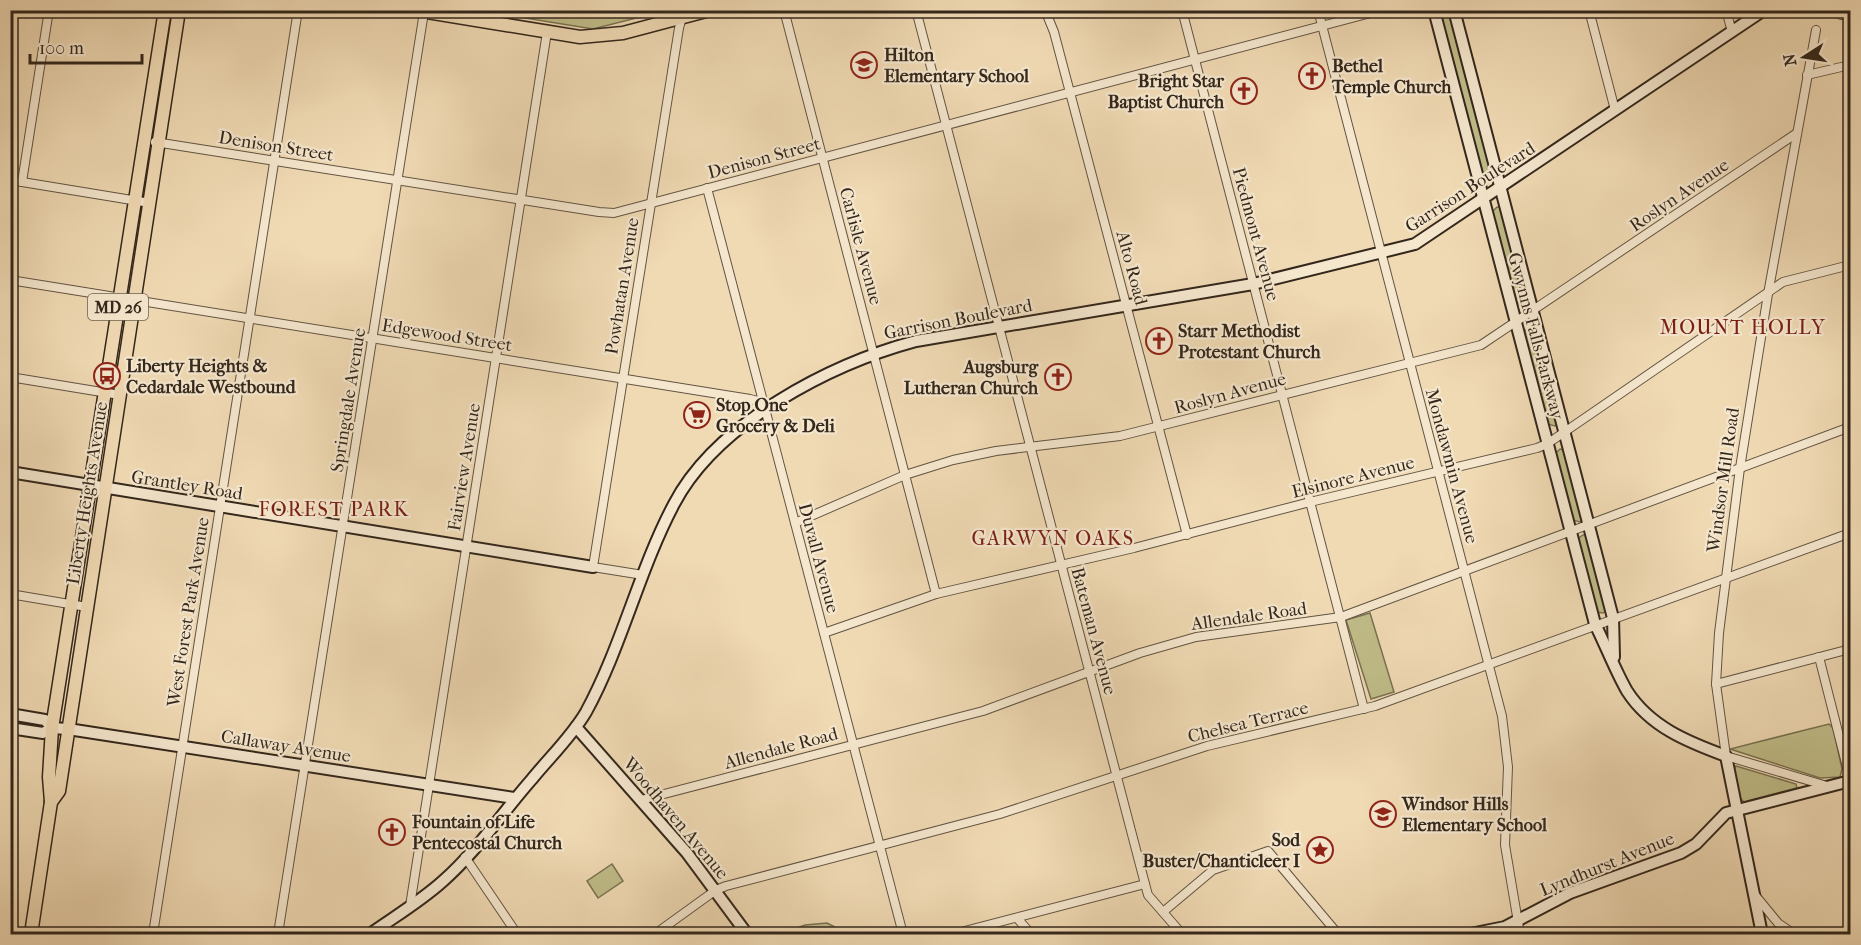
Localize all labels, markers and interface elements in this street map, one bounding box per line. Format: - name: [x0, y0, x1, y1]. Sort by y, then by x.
- scale bar: [30, 27, 142, 65]
- north arrow: [1774, 27, 1834, 87]
- text: 100 m: [39, 38, 84, 59]
- place label: Hilton Elementary School: [884, 45, 1030, 87]
- school or university icon: Hilton Elementary School: [849, 50, 879, 80]
- text: N: [1779, 51, 1800, 68]
- place label: Bethel Temple Church: [1331, 56, 1452, 98]
- church icon: Bethel Temple Church: [1297, 61, 1327, 91]
- place label: Bright Star Baptist Church: [1108, 71, 1225, 113]
- church icon: Bright Star Baptist Church: [1229, 76, 1259, 106]
- street label: Denison Street: [217, 127, 335, 166]
- street label: Denison Street: [705, 133, 823, 184]
- street label: Garrison Boulevard: [1401, 138, 1539, 237]
- street label: Roslyn Avenue: [1626, 154, 1733, 236]
- street label: Piedmont Avenue: [1228, 165, 1283, 303]
- street label: Carlisle Avenue: [835, 185, 886, 307]
- street label: Powhatan Avenue: [601, 216, 644, 356]
- street label: Alto Road: [1111, 228, 1152, 308]
- street label: Gwynns Falls Parkway: [1503, 250, 1568, 423]
- road number: MD 26: [88, 294, 148, 320]
- street label: Garrison Boulevard: [882, 295, 1034, 344]
- street label: Edgewood Street: [380, 315, 514, 356]
- district label: MOUNT HOLLY: [1660, 316, 1826, 339]
- place label: Starr Methodist Protestant Church: [1178, 321, 1321, 363]
- street label: Springdale Avenue: [327, 326, 370, 474]
- church icon: Starr Methodist Protestant Church: [1144, 326, 1174, 356]
- place label: Liberty Heights & Cedardale Westbound: [126, 356, 297, 398]
- place label: Augsburg Lutheran Church: [904, 357, 1039, 399]
- bus stop icon: Liberty Heights & Cedardale Westbound: [92, 361, 122, 391]
- church icon: Augsburg Lutheran Church: [1043, 362, 1073, 392]
- street label: Roslyn Avenue: [1172, 368, 1289, 419]
- street label: Mondawmin Avenue: [1421, 386, 1482, 546]
- place label: Stop One Grocery & Deli: [716, 395, 836, 437]
- street label: Liberty Heights Avenue: [63, 400, 112, 586]
- supermarket icon: Stop One Grocery & Deli: [682, 400, 712, 430]
- street label: Fairview Avenue: [444, 402, 485, 533]
- street label: Windsor Mill Road: [1703, 406, 1744, 555]
- street label: Elsinore Avenue: [1290, 452, 1417, 503]
- street label: Grantley Road: [130, 466, 244, 505]
- district label: FOREST PARK: [258, 498, 410, 521]
- street label: Duvall Avenue: [794, 501, 843, 615]
- street label: West Forest Park Avenue: [163, 516, 214, 710]
- district label: GARWYN OAKS: [971, 527, 1135, 550]
- street label: Bateman Avenue: [1066, 565, 1121, 697]
- street label: Allendale Road: [1189, 598, 1308, 635]
- street label: Chelsea Terrace: [1186, 697, 1311, 748]
- street label: Allendale Road: [721, 723, 840, 774]
- street label: Callaway Avenue: [220, 726, 352, 767]
- street label: Woodhaven Avenue: [618, 752, 733, 884]
- place label: Windsor Hills Elementary School: [1401, 794, 1548, 836]
- school or university icon: Windsor Hills Elementary School: [1368, 799, 1398, 829]
- place label: Fountain of Life Pentecostal Church: [411, 812, 563, 854]
- church icon: Fountain of Life Pentecostal Church: [377, 817, 407, 847]
- street label: Lyndhurst Avenue: [1537, 828, 1677, 901]
- place label: Sod Buster/Chanticleer I: [1143, 830, 1301, 872]
- place icon: Sod Buster/Chanticleer I: [1305, 835, 1335, 865]

